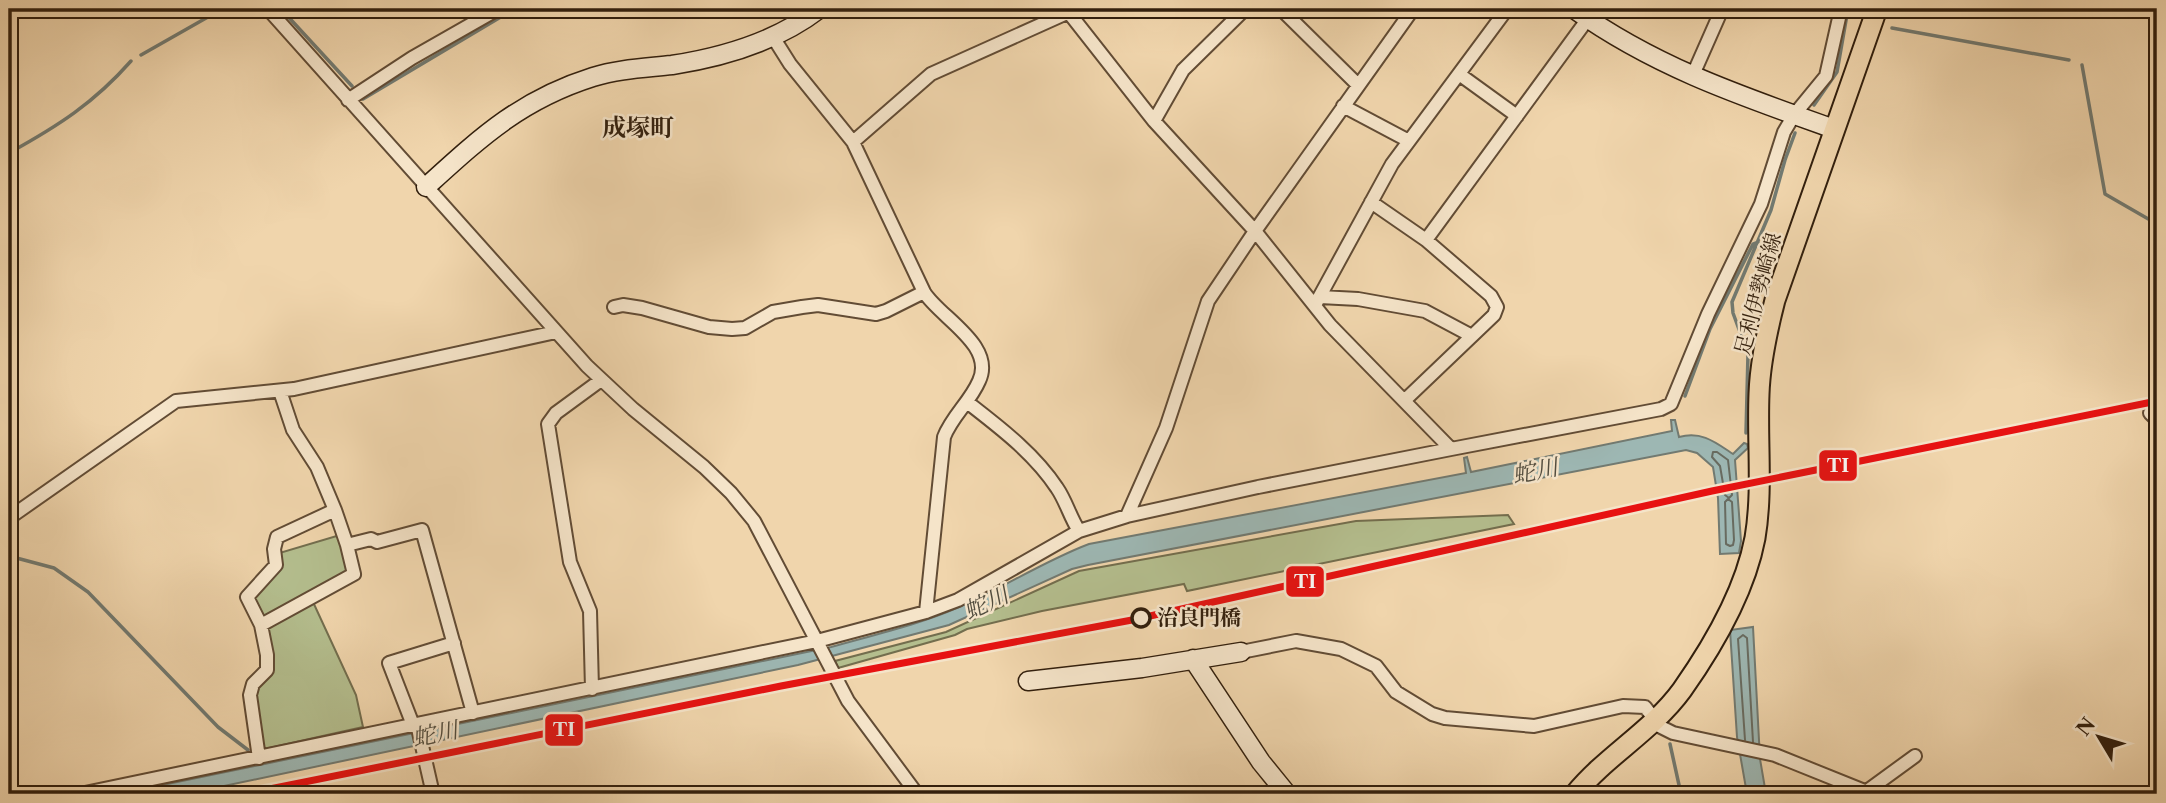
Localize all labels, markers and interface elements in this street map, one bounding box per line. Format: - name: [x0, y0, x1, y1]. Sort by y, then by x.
- district label: 成塚町: [602, 113, 674, 142]
- street label: 足利伊勢崎線: [1729, 230, 1786, 358]
- line badge: TI: [1818, 449, 1858, 482]
- water label: 蛇川: [1510, 452, 1563, 489]
- text: TI: [1827, 454, 1849, 477]
- line badge: TI: [1285, 565, 1325, 598]
- text: TI: [1294, 570, 1316, 593]
- water label: 蛇川: [959, 579, 1015, 625]
- place label: 治良門橋: [1157, 605, 1241, 630]
- marker: 治良門橋: [1131, 608, 1151, 628]
- north arrow: [2064, 702, 2134, 772]
- line badge: TI: [544, 713, 584, 747]
- text: N: [2072, 713, 2100, 740]
- water label: 蛇川: [410, 715, 463, 752]
- text: TI: [553, 718, 575, 741]

